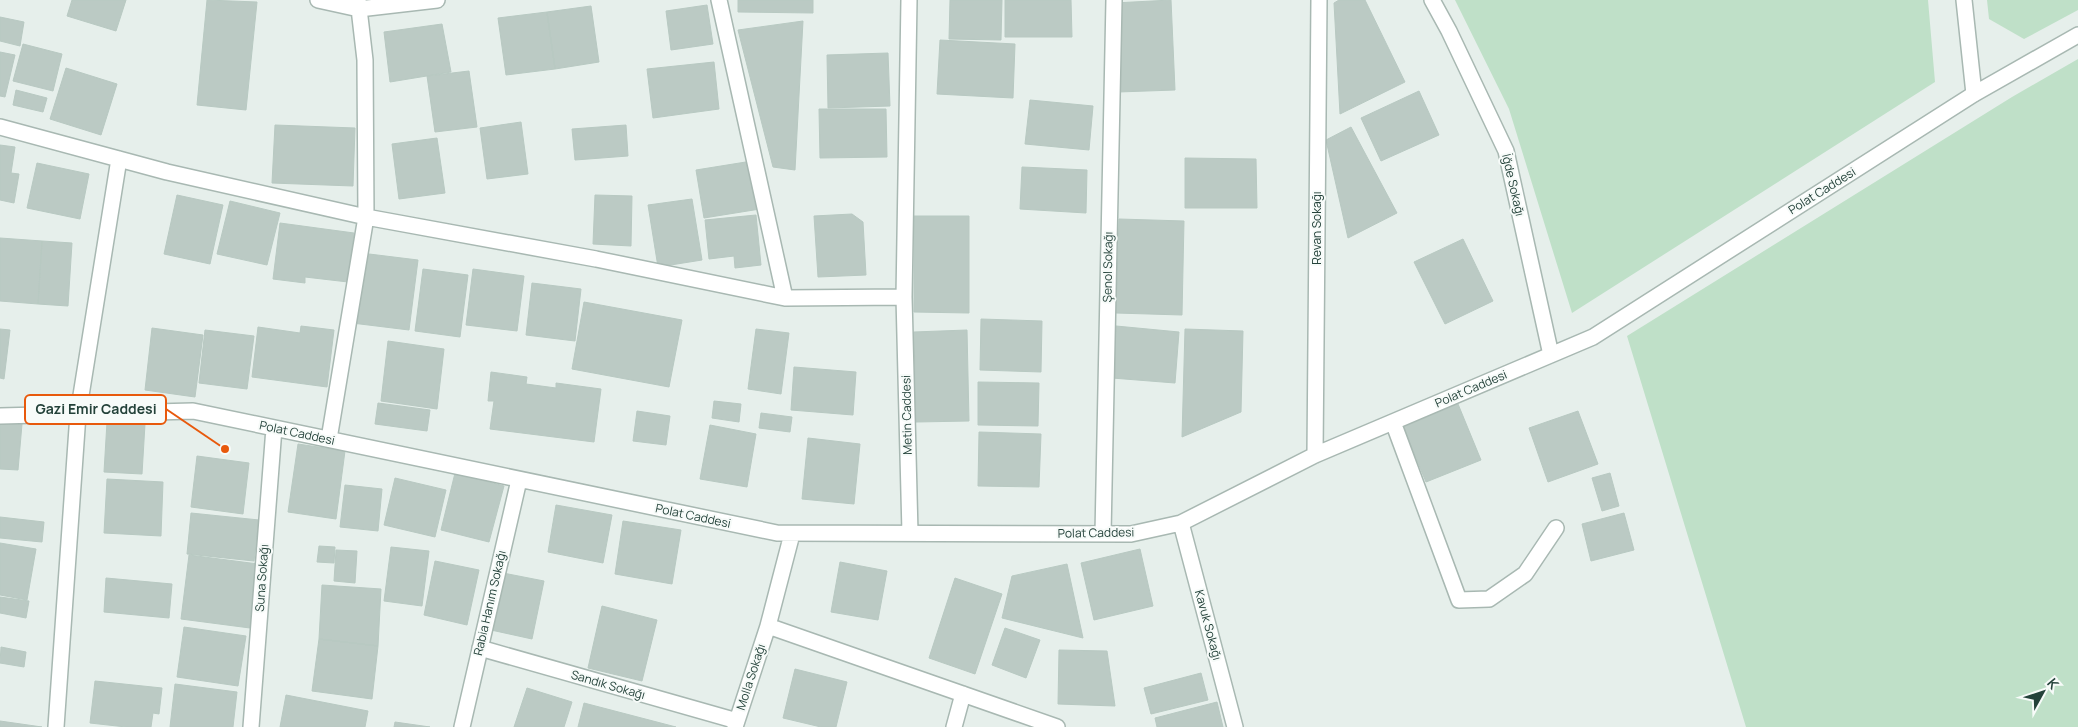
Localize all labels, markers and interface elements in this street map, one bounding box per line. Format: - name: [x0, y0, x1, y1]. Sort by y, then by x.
- street label: İğde Sokağı: [1498, 152, 1529, 218]
- street label: Polat Caddesi: [1785, 163, 1859, 218]
- street label: Revan Sokağı: [1308, 191, 1325, 265]
- street label: Şenol Sokağı: [1098, 232, 1117, 302]
- street label: Polat Caddesi: [1432, 366, 1509, 411]
- street label: Metin Caddesi: [897, 375, 916, 455]
- callout: Gazi Emir Caddesi: [25, 395, 166, 424]
- text: Gazi Emir Caddesi: [35, 399, 157, 418]
- street label: Polat Caddesi: [258, 416, 336, 449]
- street label: Polat Caddesi: [654, 499, 732, 532]
- street label: Polat Caddesi: [1058, 523, 1134, 542]
- street label: Suna Sokağı: [251, 544, 272, 612]
- street label: Rabia Hanım Sokağı: [469, 549, 510, 657]
- street label: Kavuk Sokağı: [1191, 588, 1226, 662]
- street label: Molla Sokağı: [732, 641, 769, 712]
- street label: Sandık Sokağı: [569, 666, 647, 703]
- north arrow: [2018, 667, 2068, 717]
- text: K: [2043, 674, 2064, 694]

